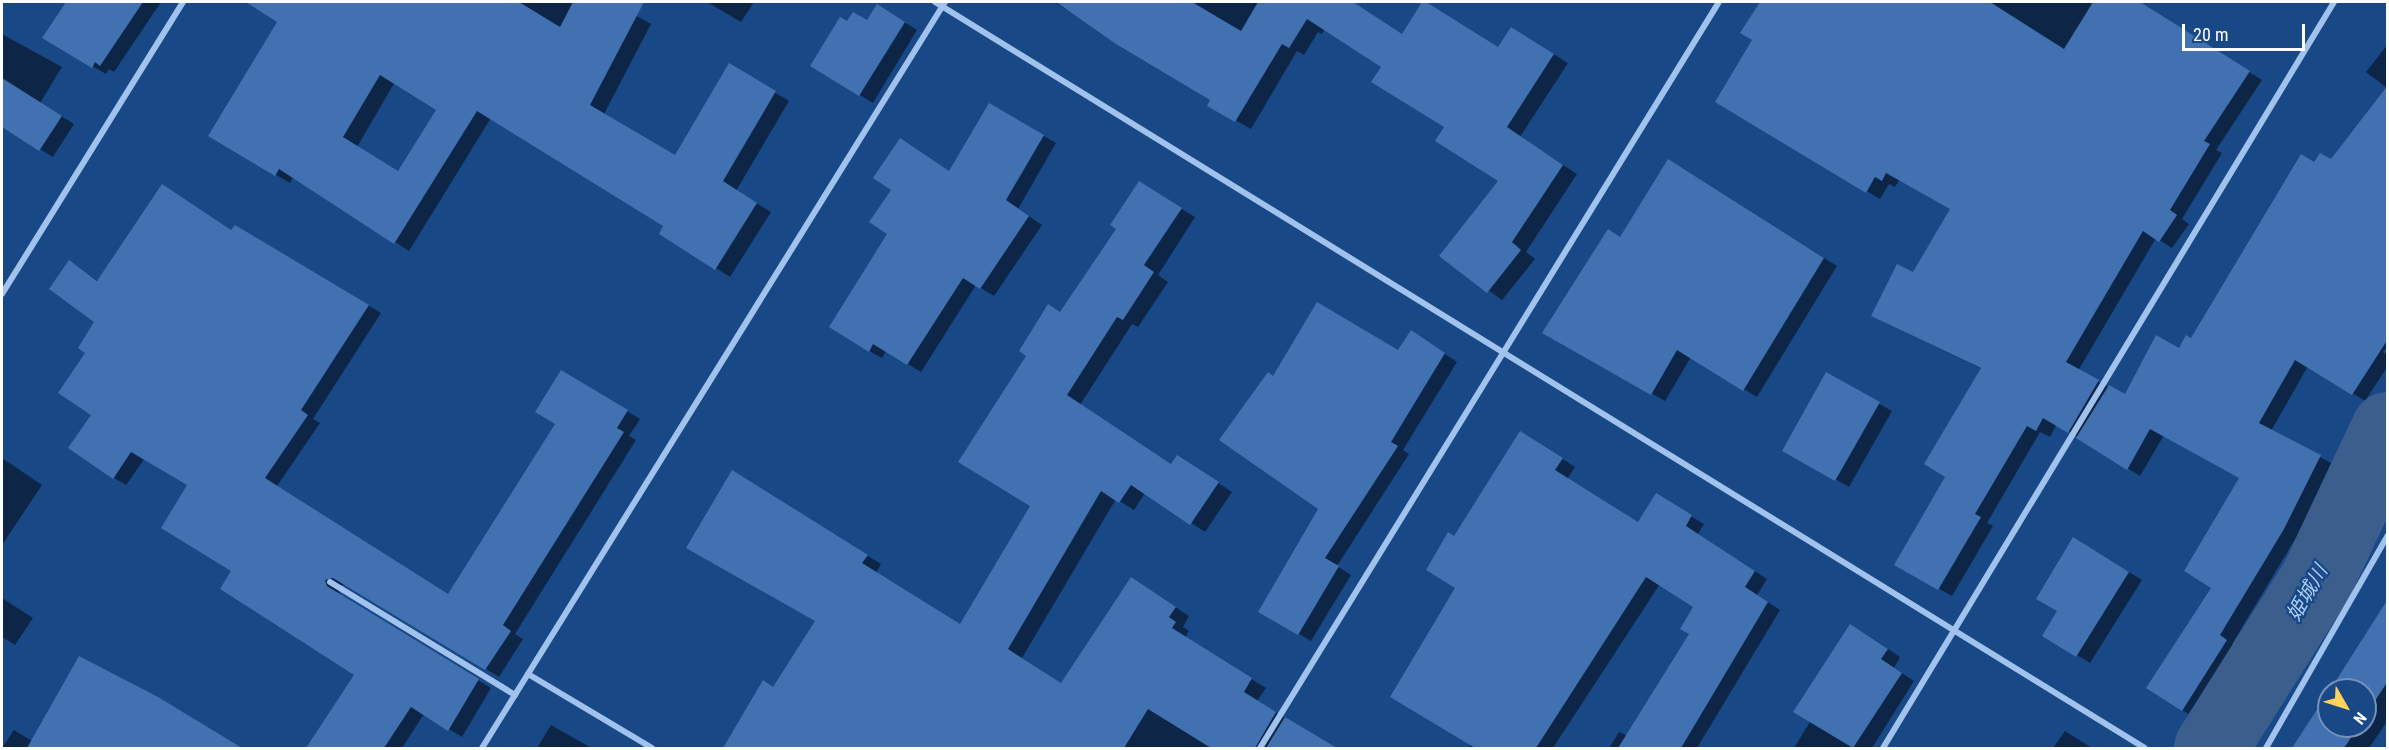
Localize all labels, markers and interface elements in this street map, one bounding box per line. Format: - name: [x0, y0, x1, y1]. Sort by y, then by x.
- scale bar: [2185, 12, 2308, 50]
- text: 20 m: [2193, 24, 2228, 45]
- water label: 姫城川: [2282, 561, 2332, 625]
- north arrow: [2317, 678, 2377, 738]
- text: N: [2349, 709, 2370, 728]

